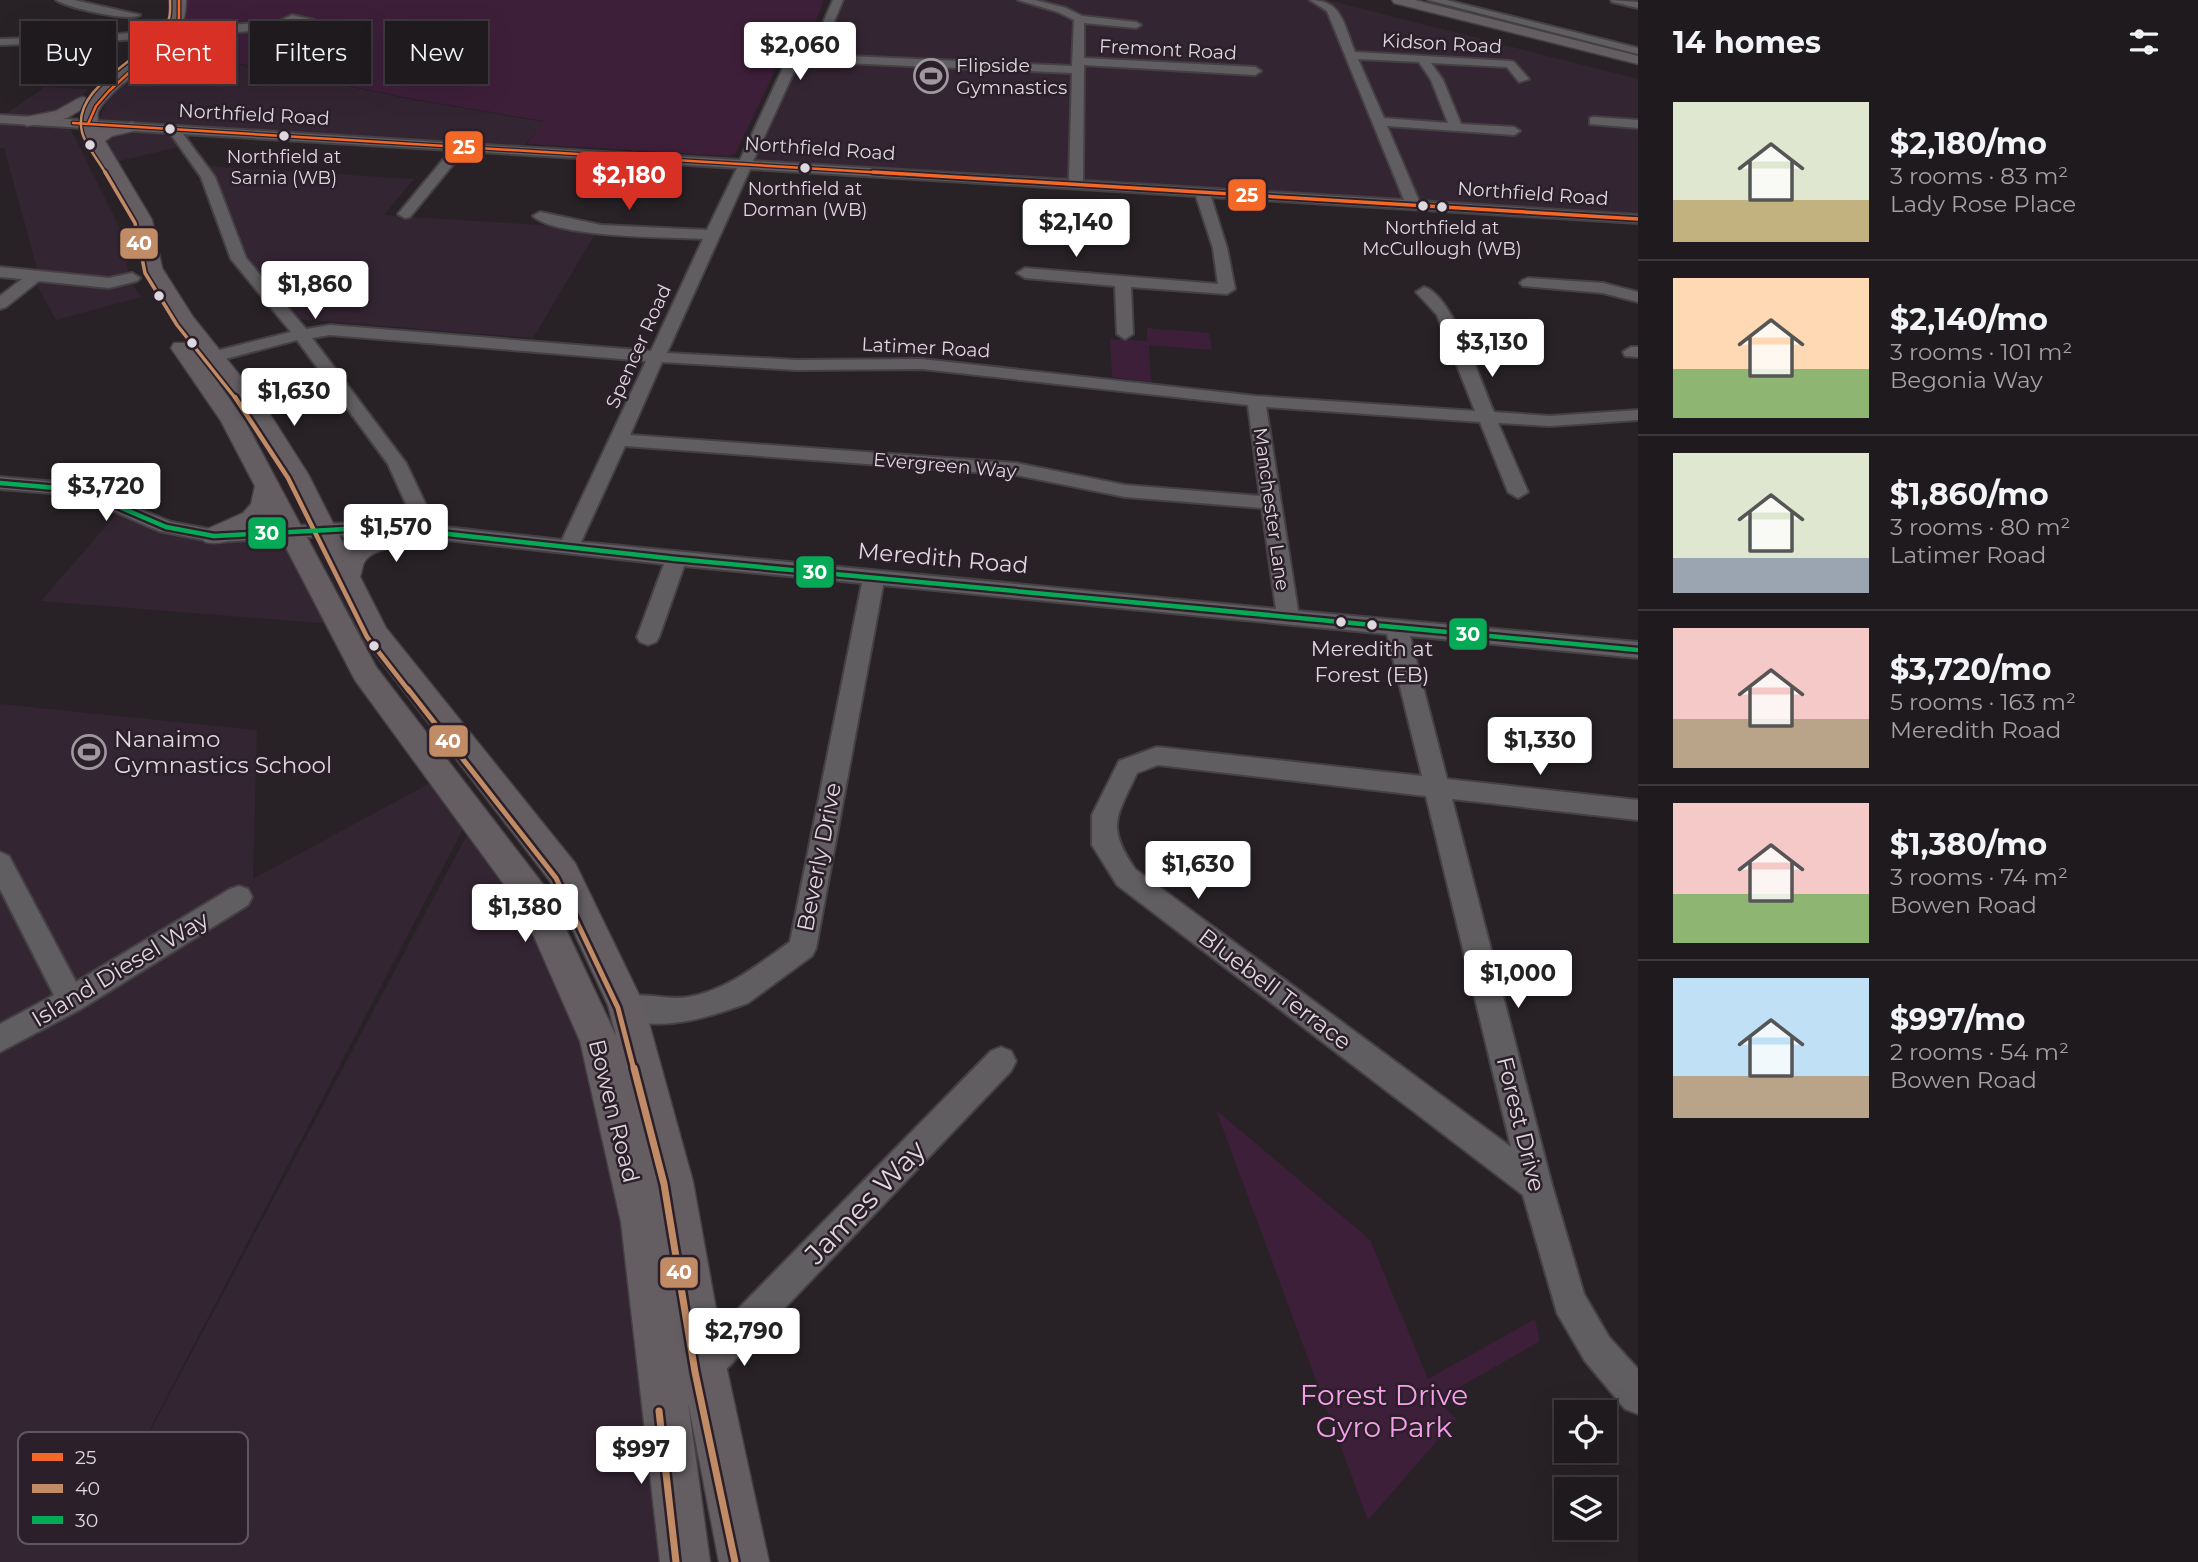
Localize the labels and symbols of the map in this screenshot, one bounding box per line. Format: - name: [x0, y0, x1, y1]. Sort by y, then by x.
- pin: $2,060: [743, 22, 857, 82]
- street label: Kidson Road: [1381, 29, 1503, 58]
- street label: Fremont Road: [1098, 34, 1237, 65]
- place label: Flipside Gymnastics: [956, 54, 1067, 99]
- sports icon: Flipside Gymnastics: [912, 57, 950, 95]
- street label: Northfield Road: [178, 99, 330, 130]
- unlabelled marker: [163, 122, 177, 136]
- marker: Northfield at Sarnia (WB): [277, 129, 291, 143]
- line badge: 25: [444, 130, 484, 164]
- street label: Northfield Road: [744, 132, 896, 165]
- text: 25: [453, 136, 475, 159]
- unlabelled marker: [83, 138, 97, 152]
- place label: Northfield at Sarnia (WB): [227, 146, 341, 189]
- pin: $2,180: [572, 152, 686, 212]
- marker: Northfield at Dorman (WB): [798, 161, 812, 175]
- street label: Northfield Road: [1457, 177, 1609, 210]
- place label: Northfield at Dorman (WB): [743, 178, 867, 221]
- line badge: 25: [1227, 178, 1267, 212]
- text: 25: [1236, 184, 1258, 207]
- unlabelled marker: [1416, 199, 1430, 213]
- pin: $2,140: [1019, 200, 1133, 259]
- marker: Northfield at McCullough (WB): [1435, 200, 1449, 214]
- place label: Northfield at McCullough (WB): [1362, 217, 1522, 260]
- line badge: 40: [119, 227, 159, 260]
- text: 40: [126, 232, 152, 255]
- pin: $1,860: [258, 262, 372, 321]
- street label: Spencer Road: [601, 281, 676, 412]
- unlabelled marker: [152, 289, 166, 303]
- pin: $3,130: [1435, 320, 1549, 379]
- street label: Latimer Road: [861, 333, 991, 362]
- unlabelled marker: [185, 336, 199, 350]
- pin: $1,630: [237, 368, 351, 428]
- street label: Manchester Lane: [1249, 426, 1294, 592]
- street label: Evergreen Way: [872, 448, 1018, 483]
- pin: $3,720: [49, 463, 163, 523]
- pin: $1,570: [339, 504, 453, 564]
- line badge: 30: [247, 516, 287, 550]
- text: 30: [254, 522, 279, 545]
- street label: Meredith Road: [856, 537, 1030, 579]
- line badge: 30: [795, 555, 835, 589]
- text: 30: [802, 561, 827, 584]
- unlabelled marker: [1334, 615, 1348, 629]
- line badge: 30: [1448, 617, 1488, 651]
- marker: Meredith at Forest (EB): [1365, 618, 1379, 632]
- text: 30: [1455, 623, 1480, 646]
- place label: Meredith at Forest (EB): [1311, 636, 1433, 687]
- unlabelled marker: [367, 639, 381, 653]
- pin: $1,330: [1483, 718, 1597, 777]
- line badge: 40: [428, 724, 469, 758]
- place label: Nanaimo Gymnastics School: [114, 725, 332, 779]
- text: 40: [435, 730, 461, 753]
- sports icon: Nanaimo Gymnastics School: [70, 733, 108, 771]
- street label: Beverly Drive: [791, 780, 847, 934]
- pin: $1,630: [1141, 842, 1255, 901]
- pin: $1,380: [468, 884, 582, 944]
- street label: Island Diesel Way: [26, 905, 214, 1033]
- street label: Bluebell Terrace: [1193, 922, 1357, 1056]
- pin: $1,000: [1461, 950, 1575, 1010]
- street label: Bowen Road: [583, 1036, 645, 1186]
- street label: Forest Drive: [1491, 1054, 1551, 1194]
- street label: James Way: [797, 1132, 933, 1272]
- line badge: 40: [659, 1256, 699, 1289]
- text: 40: [666, 1261, 692, 1284]
- pin: $2,790: [687, 1308, 801, 1368]
- park label: Forest Drive Gyro Park: [1300, 1378, 1468, 1444]
- pin: $997: [600, 1426, 682, 1486]
- legend: [18, 1432, 248, 1544]
- text: 25: [75, 1446, 97, 1469]
- text: 40: [75, 1477, 100, 1500]
- text: 30: [75, 1509, 98, 1532]

